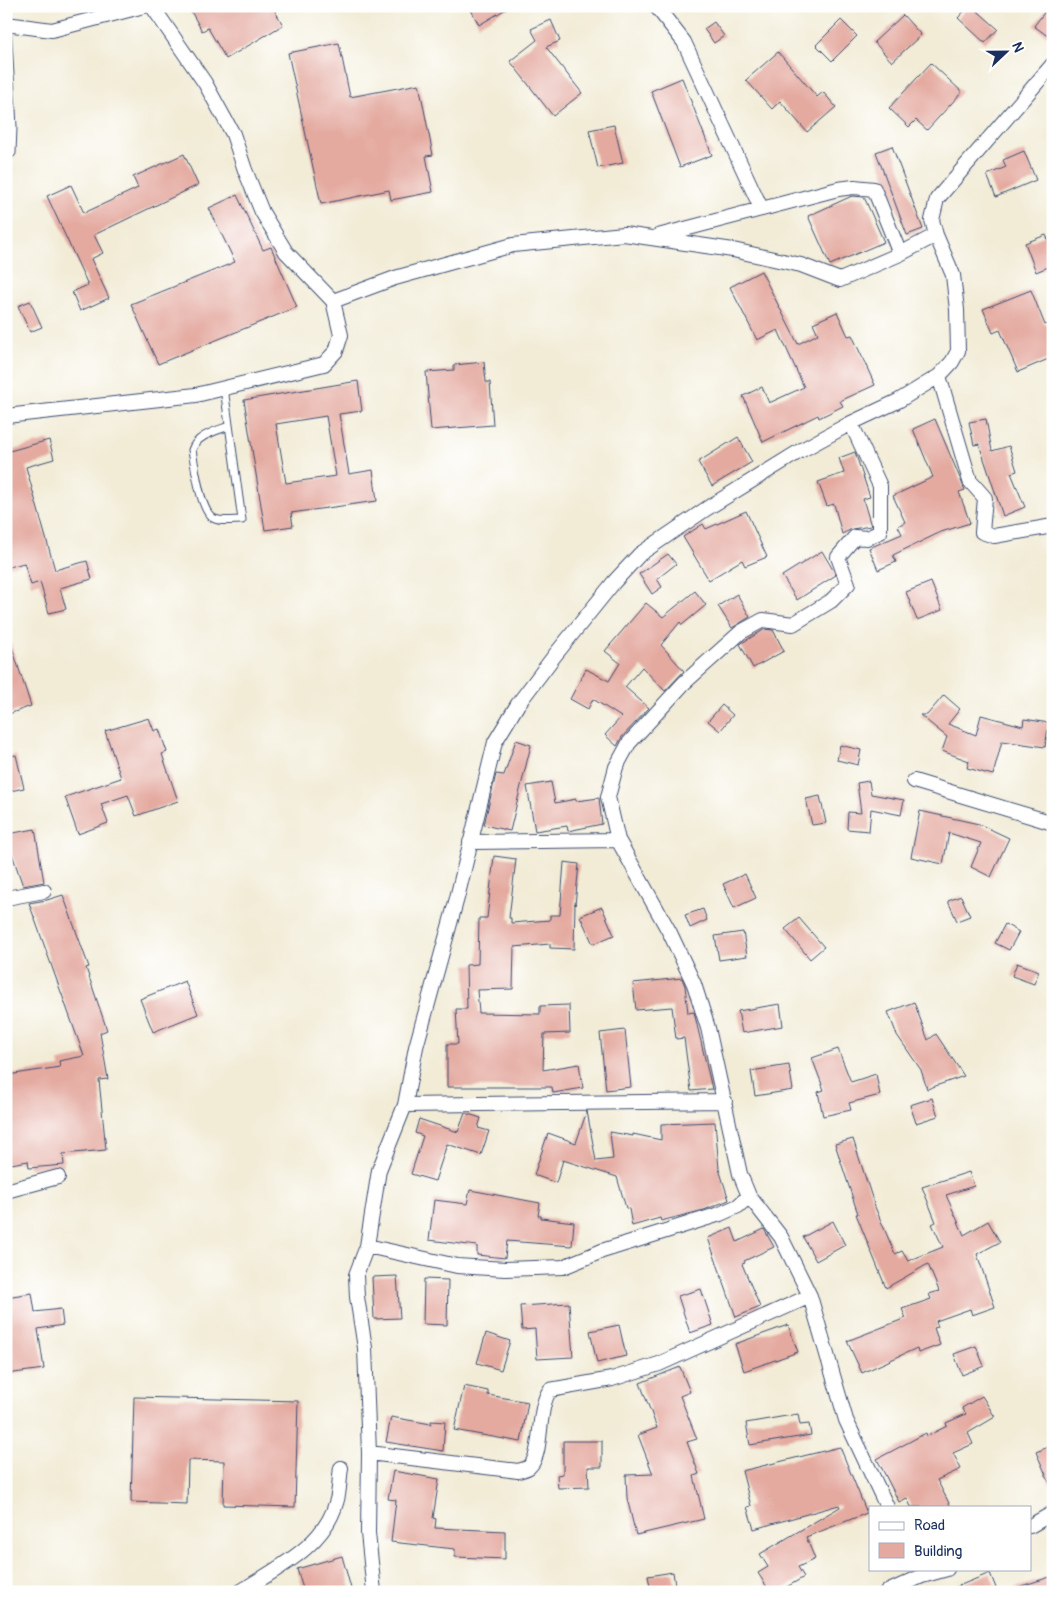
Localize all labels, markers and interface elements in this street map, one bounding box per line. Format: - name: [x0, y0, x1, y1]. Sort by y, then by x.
- north arrow: [982, 28, 1032, 78]
- text: N: [1008, 40, 1027, 55]
- legend: [869, 1506, 1032, 1570]
- text: Road: [914, 1516, 945, 1535]
- text: Building: [914, 1542, 962, 1561]

